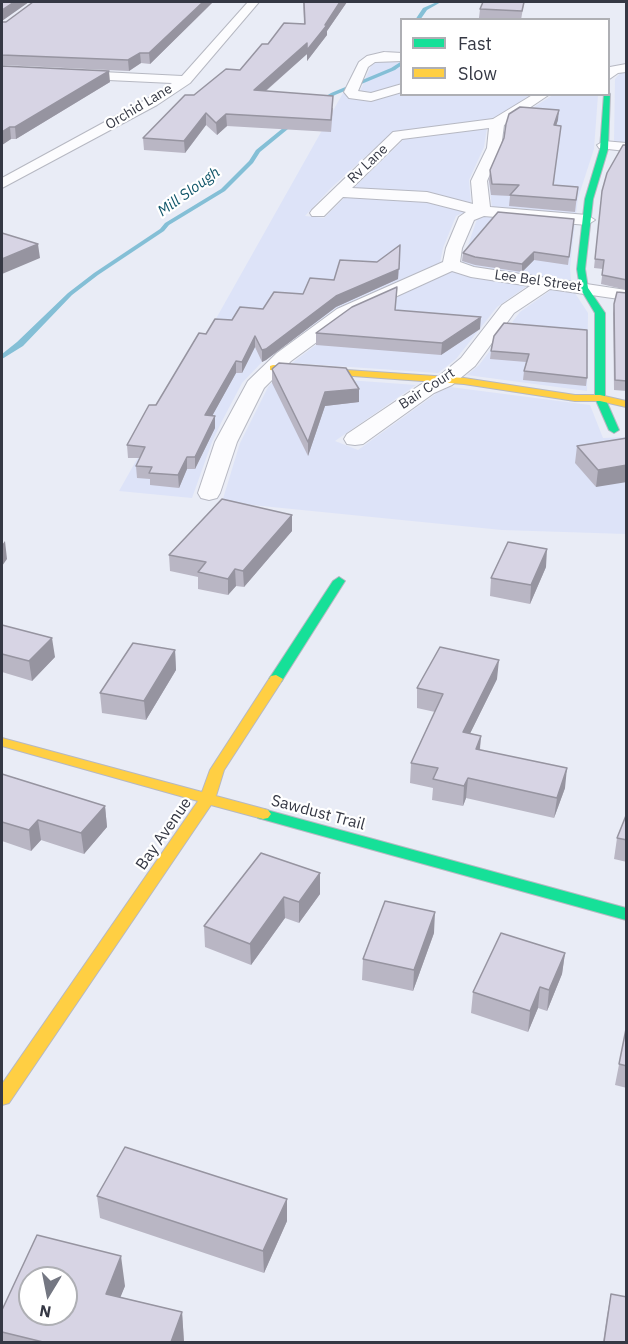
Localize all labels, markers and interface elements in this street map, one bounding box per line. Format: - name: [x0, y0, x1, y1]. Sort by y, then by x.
- legend: [400, 18, 610, 96]
- text: Fast: [458, 32, 492, 55]
- text: Slow: [458, 62, 497, 85]
- street label: Orchid Lane: [103, 80, 175, 134]
- street label: Rv Lane: [344, 141, 392, 187]
- water label: Mill Slough: [154, 163, 224, 221]
- street label: Lee Bel Street: [493, 267, 583, 295]
- street label: Bair Court: [396, 365, 458, 413]
- street label: Sawdust Trail: [269, 791, 367, 835]
- street label: Bay Avenue: [132, 794, 196, 874]
- north arrow: [18, 1266, 78, 1326]
- text: N: [38, 1301, 53, 1323]

